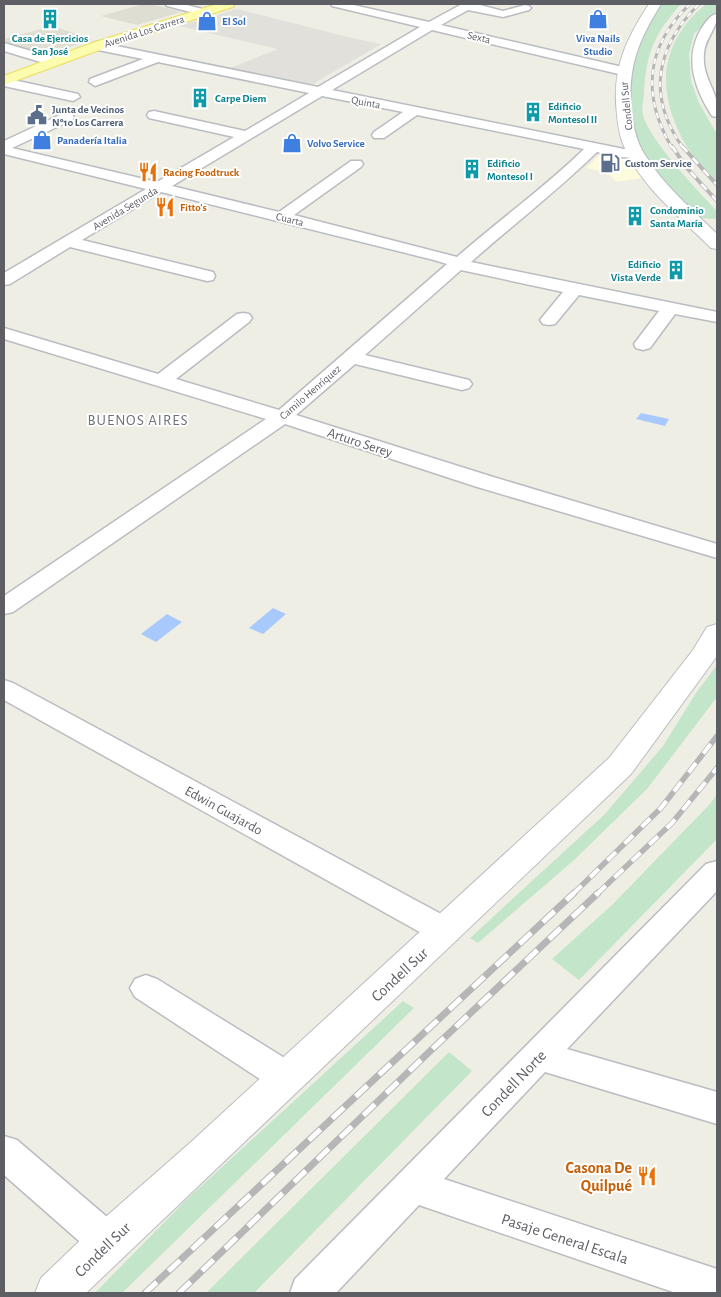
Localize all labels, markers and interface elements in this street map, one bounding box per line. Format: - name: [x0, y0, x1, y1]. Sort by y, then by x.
- building icon: Casa de Ejercicios San José: [39, 8, 61, 30]
- shop icon: Viva Nails Studio: [587, 8, 609, 30]
- shop icon: El Sol: [196, 10, 218, 32]
- street label: Avenida Los Carrera: [103, 13, 186, 50]
- place label: El Sol: [222, 16, 246, 27]
- street label: Sexta: [466, 29, 492, 45]
- place label: Casa de Ejercicios San José: [12, 33, 88, 57]
- place label: Viva Nails Studio: [576, 33, 620, 57]
- street label: Condell Sur: [618, 81, 635, 131]
- building icon: Carpe Diem: [189, 87, 211, 109]
- place label: Carpe Diem: [215, 93, 267, 104]
- street label: Quinta: [350, 94, 381, 111]
- building icon: Edificio Montesol II: [522, 101, 544, 123]
- place label: Edificio Montesol II: [548, 101, 597, 125]
- public building icon: Junta de Vecinos Nº10 Los Carrera: [26, 104, 48, 126]
- place label: Junta de Vecinos Nº10 Los Carrera: [52, 104, 124, 128]
- shop icon: Panadería Italia: [31, 129, 53, 151]
- shop icon: Volvo Service: [281, 132, 303, 154]
- place label: Panadería Italia: [57, 135, 128, 146]
- place label: Volvo Service: [307, 138, 365, 149]
- fuel station icon: Custom Service: [599, 152, 621, 174]
- building icon: Edificio Montesol I: [461, 158, 483, 180]
- place label: Edificio Montesol I: [487, 158, 533, 182]
- place label: Custom Service: [625, 158, 692, 169]
- restaurant icon: Racing Foodtruck: [137, 161, 159, 183]
- place label: Racing Foodtruck: [163, 167, 240, 178]
- street label: Avenida Segunda: [91, 185, 160, 232]
- restaurant icon: Fitto's: [154, 196, 176, 218]
- place label: Fitto's: [180, 202, 207, 213]
- building icon: Condominio Santa María: [624, 205, 646, 227]
- place label: Condominio Santa María: [650, 205, 704, 229]
- street label: Cuarta: [275, 211, 305, 228]
- place label: Edificio Vista Verde: [611, 259, 662, 283]
- building icon: Edificio Vista Verde: [665, 259, 687, 281]
- street label: Camilo Henríquez: [278, 363, 343, 422]
- district label: BUENOS AIRES: [87, 413, 189, 428]
- street label: Arturo Serey: [325, 426, 394, 460]
- street label: Edwin Guajardo: [182, 784, 265, 838]
- street label: Condell Sur: [368, 944, 432, 1005]
- street label: Condell Norte: [478, 1047, 549, 1120]
- place label: Casona De Quilpué: [566, 1160, 632, 1195]
- restaurant icon: Casona De Quilpué: [636, 1165, 658, 1187]
- street label: Pasaje General Escala: [499, 1211, 630, 1268]
- street label: Condell Sur: [72, 1219, 134, 1280]

